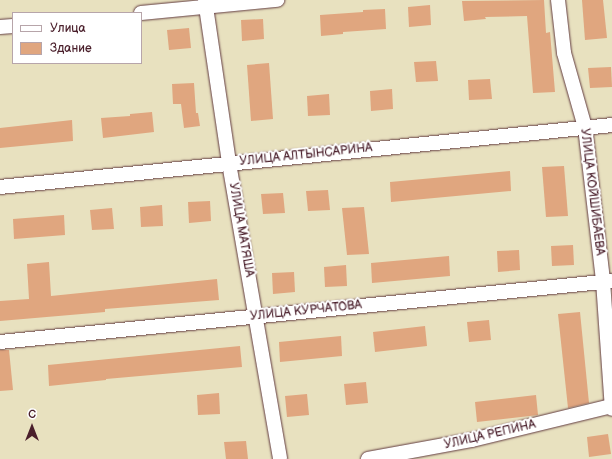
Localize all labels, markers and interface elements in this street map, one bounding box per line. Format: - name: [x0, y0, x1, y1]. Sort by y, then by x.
- legend: [12, 12, 142, 64]
- text: Улица: [50, 21, 86, 36]
- text: Здание: [50, 41, 92, 56]
- street label: УЛИЦА КОЙШИБАЕВА: [577, 128, 607, 256]
- street label: УЛИЦА АЛТЫНСАРИНА: [239, 141, 373, 169]
- street label: УЛИЦА МАТЯША: [226, 182, 256, 278]
- street label: УЛИЦА КУРЧАТОВА: [249, 298, 363, 324]
- north arrow: [12, 407, 52, 447]
- text: С: [28, 408, 36, 421]
- street label: УЛИЦА РЕПИНА: [443, 417, 537, 453]

